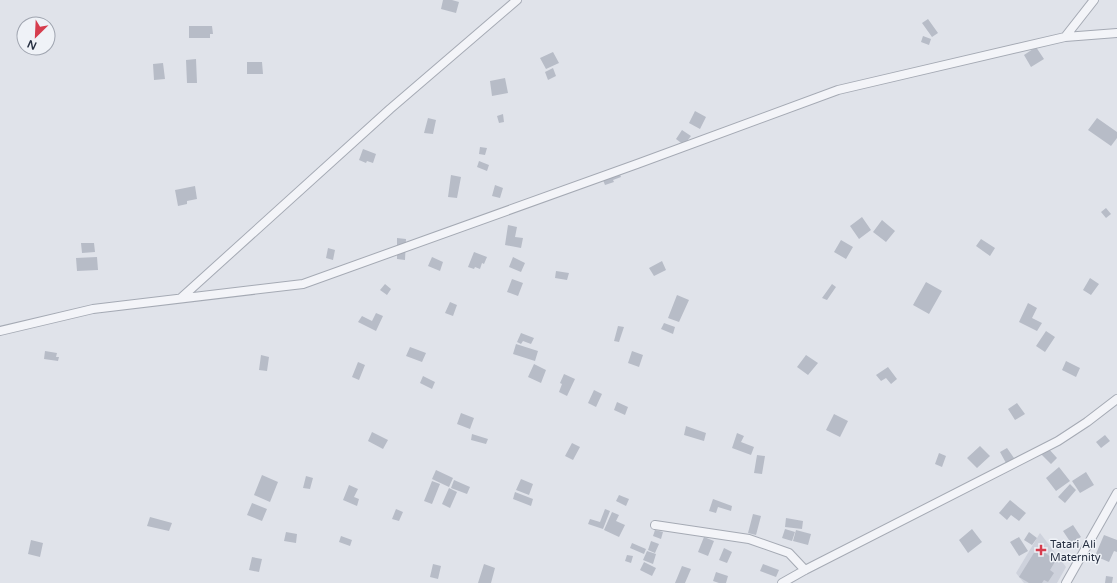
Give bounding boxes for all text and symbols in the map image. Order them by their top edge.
north arrow [16,16,56,56]
text: N [25,37,39,52]
place label: Tatari Ali Maternity [1050,538,1101,564]
marker: Tatari Ali Maternity [1035,544,1047,556]

